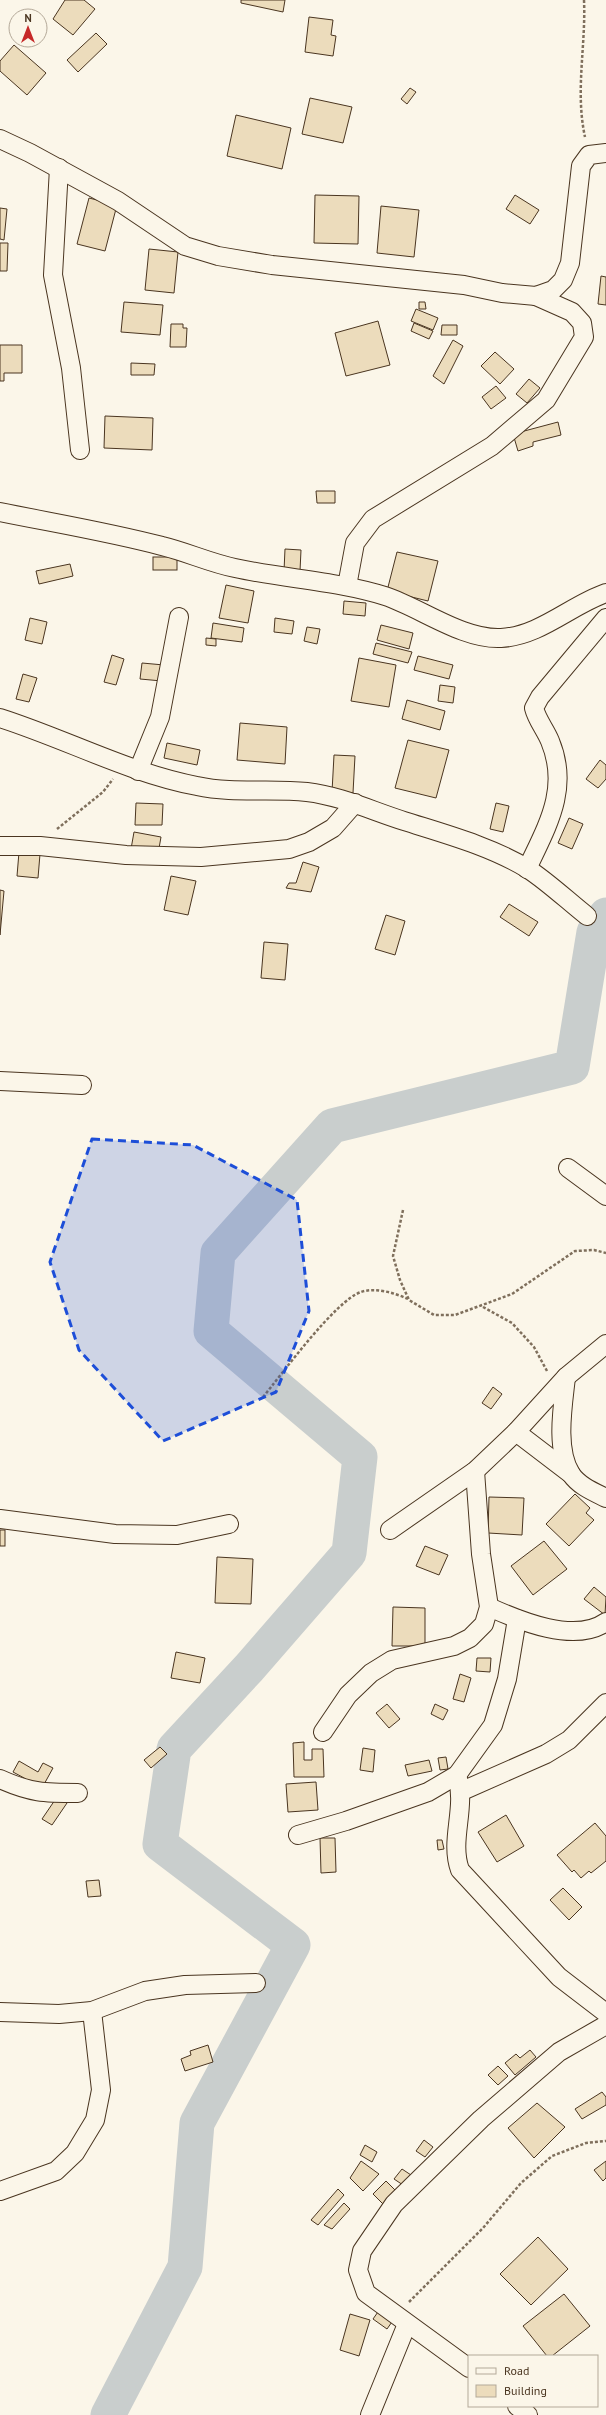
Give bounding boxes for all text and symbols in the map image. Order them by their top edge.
north arrow [8,8,48,48]
text: N [24,11,32,25]
legend [468,2355,598,2407]
text: Road [504,2363,529,2378]
text: Building [504,2383,547,2398]

